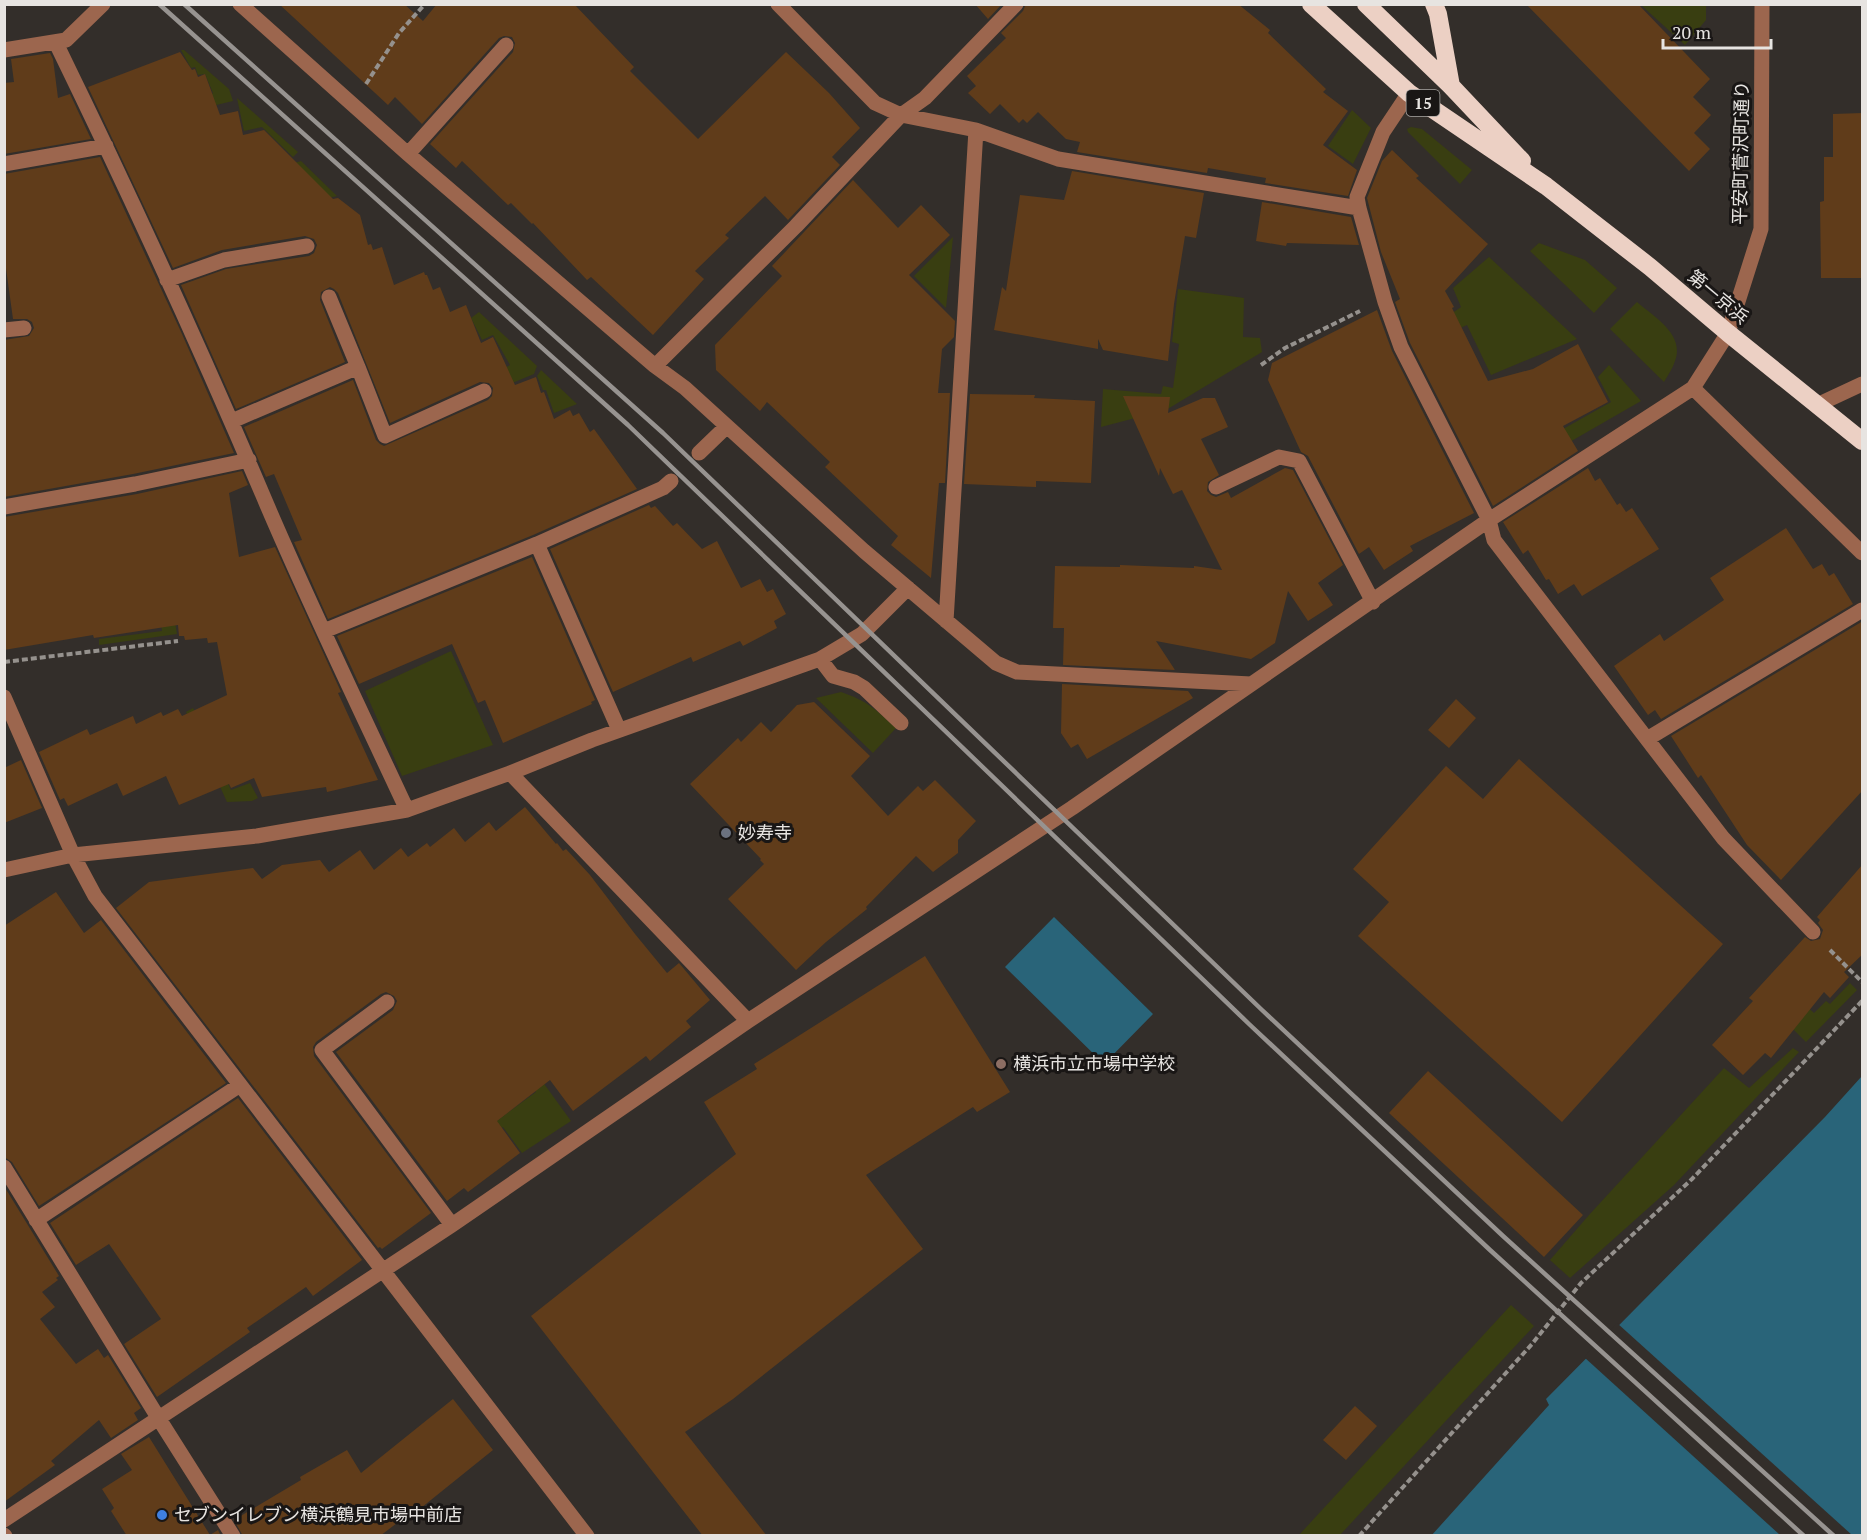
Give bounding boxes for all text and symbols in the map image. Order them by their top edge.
scale bar [1663,12,1771,50]
text: 20 m [1672,20,1712,44]
street label: 平安町菅沢町通り [1727,81,1753,225]
road number: 15 [1406,90,1440,116]
street label: 第一京浜 [1683,264,1754,329]
place label: 妙寿寺 [738,820,792,844]
marker: 妙寿寺 [719,826,733,840]
place label: 横浜市立市場中学校 [1013,1051,1175,1075]
marker: 横浜市立市場中学校 [994,1057,1008,1071]
place label: セブンイレブン横浜鶴見市場中前店 [174,1502,462,1526]
marker: セブンイレブン横浜鶴見市場中前店 [155,1508,169,1522]

